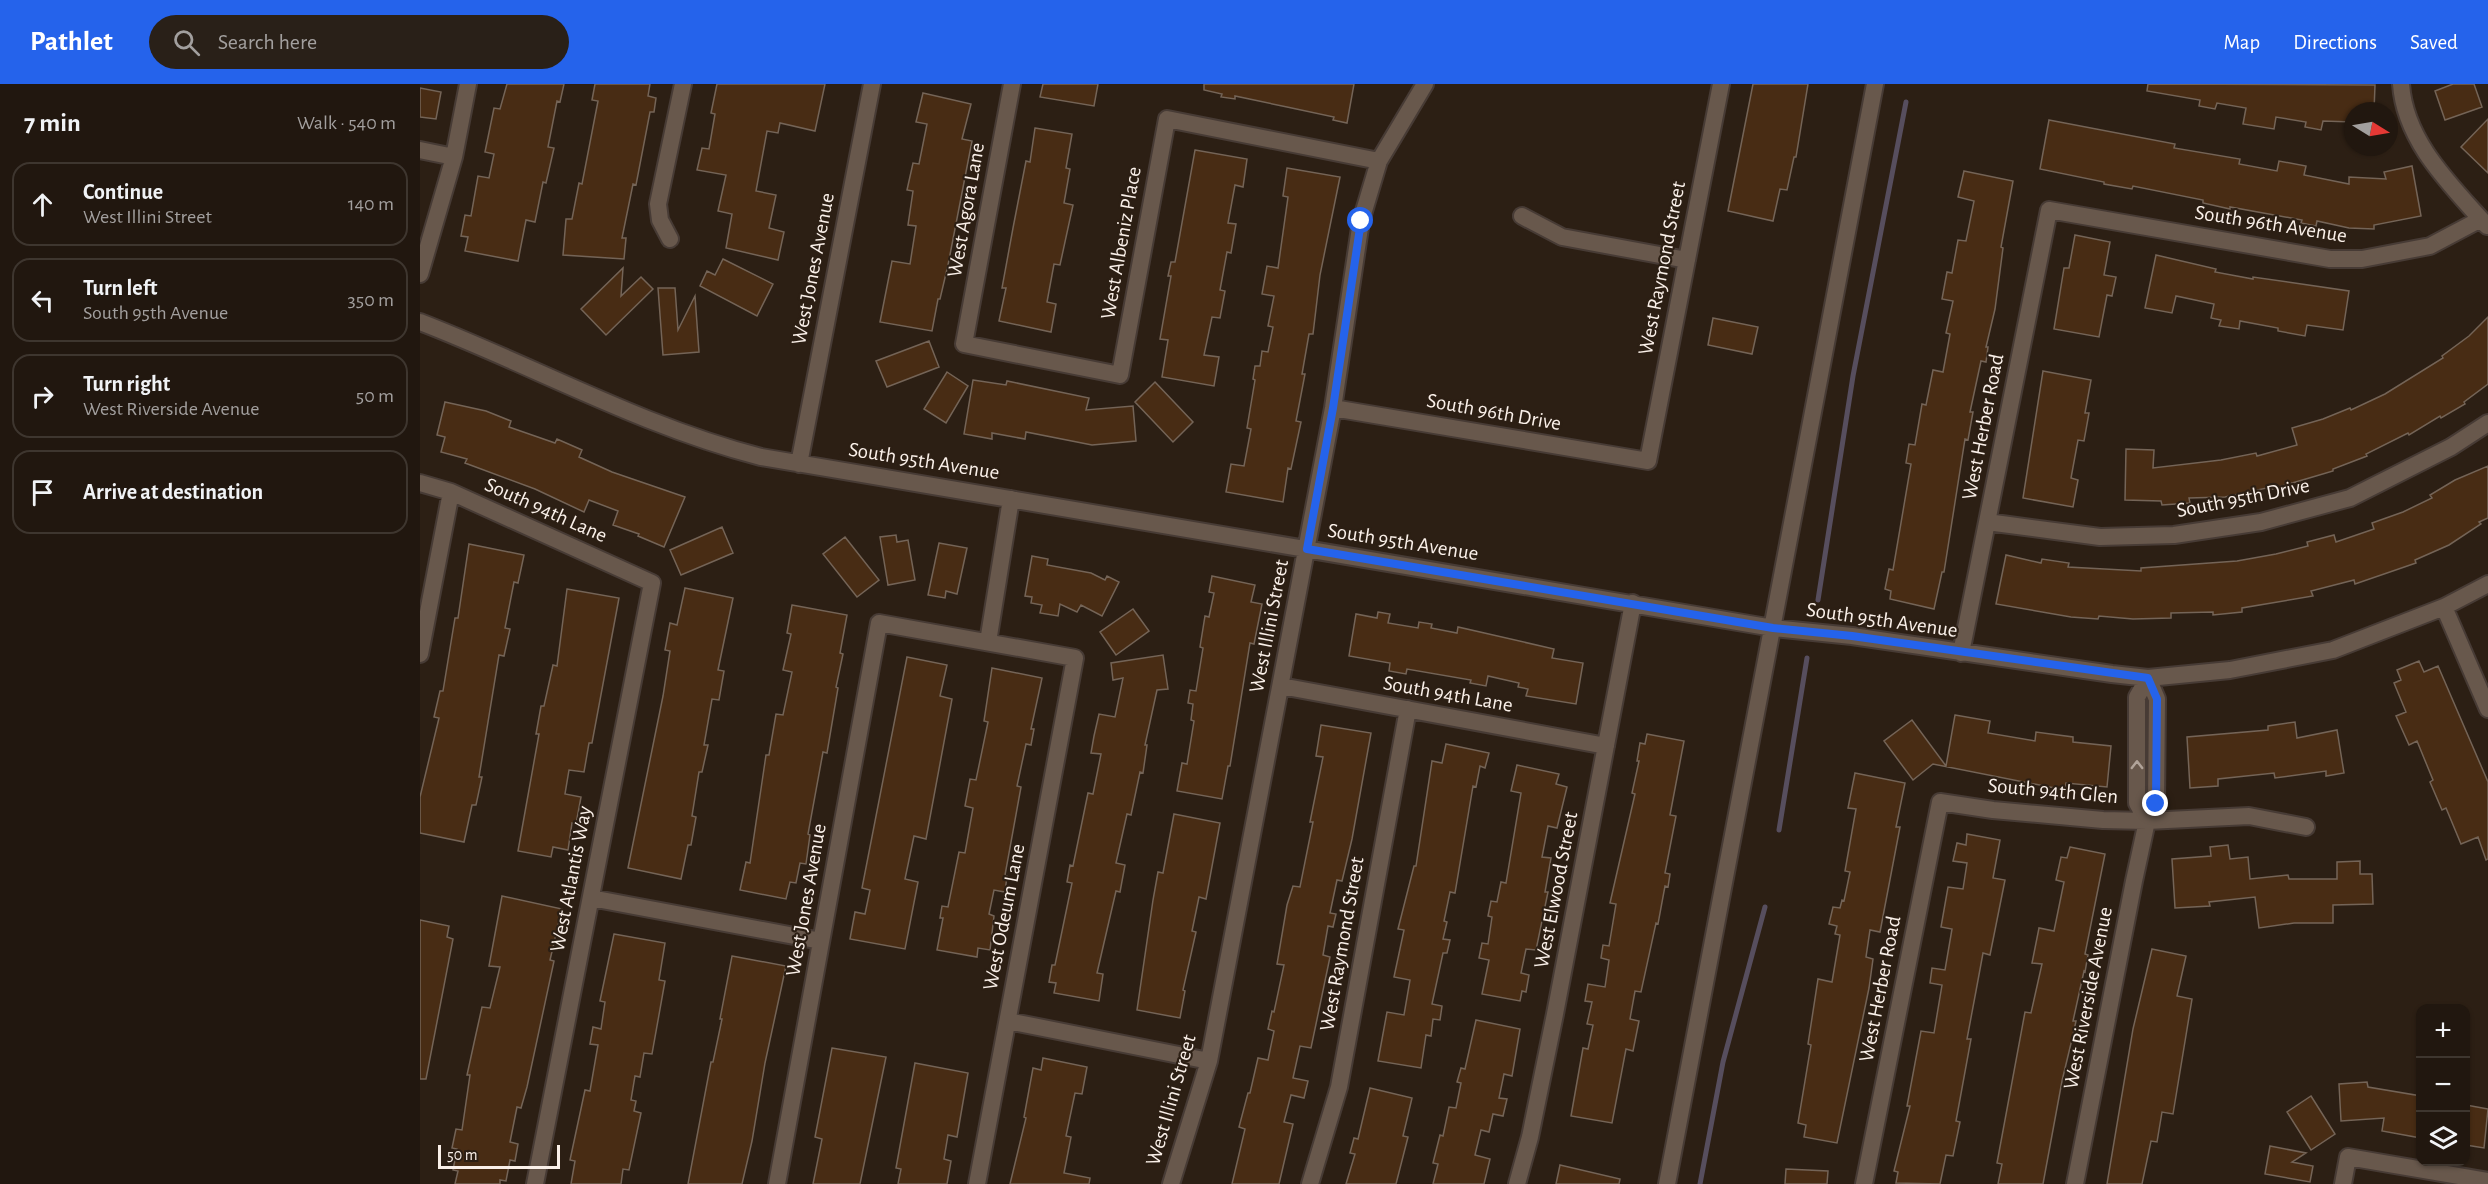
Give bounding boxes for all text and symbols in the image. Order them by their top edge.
search box [149,15,569,69]
icon: search [170,26,203,59]
text: Pathlet [30,28,113,56]
text: Search here [218,31,317,53]
text: Map [2224,32,2260,53]
text: Directions [2293,32,2377,53]
text: Saved [2410,32,2458,53]
north arrow [2344,102,2398,156]
text: 7 min [24,110,81,136]
text: Walk · 540 m [297,113,396,133]
street label: West Agora Lane [944,141,988,279]
street label: West Albeniz Place [1097,165,1145,321]
street label: West Raymond Street [1635,179,1689,357]
text: Continue [83,181,163,203]
icon: ahead [26,188,59,221]
street label: West Jones Avenue [788,191,838,347]
text: 140 m [348,194,394,214]
street label: South 96th Avenue [2193,202,2349,246]
text: West Illini Street [83,207,212,227]
route start [1347,207,1373,233]
text: Turn left [83,277,157,299]
icon: left [26,284,59,317]
text: 350 m [348,290,394,310]
text: South 95th Avenue [83,303,228,323]
street label: West Herber Road [1959,352,2007,502]
text: Turn right [83,373,170,395]
icon: right [26,380,59,413]
text: 50 m [356,386,394,406]
street label: South 96th Drive [1425,390,1563,434]
text: West Riverside Avenue [83,399,259,419]
street label: South 95th Avenue [847,439,1001,483]
street label: South 94th Lane [482,474,610,546]
street label: South 95th Drive [2175,475,2311,521]
icon: arrive [26,476,59,509]
text: Arrive at destination [83,481,263,503]
street label: South 95th Avenue [1326,520,1480,564]
street label: West Illini Street [1246,557,1292,694]
street label: South 95th Avenue [1805,599,1959,641]
street label: South 94th Lane [1381,672,1515,716]
one-way arrow [2131,761,2143,770]
street label: South 94th Glen [1987,775,2119,807]
route end [2142,790,2168,816]
street label: West Atlantis Way [547,804,595,954]
street label: West Elwood Street [1531,810,1582,970]
street label: West Jones Avenue [782,822,830,978]
street label: West Odeum Lane [979,842,1029,992]
street label: West Raymond Street [1316,855,1368,1033]
street label: West Riverside Avenue [2060,905,2116,1091]
street label: West Herber Road [1856,914,1904,1064]
map controls [2416,1004,2470,1166]
button: + [2416,1004,2470,1058]
street label: West Illini Street [1142,1032,1200,1168]
button: − [2416,1058,2470,1112]
button: layers [2416,1112,2470,1166]
scale bar [438,1142,560,1170]
text: 50 m [447,1147,478,1163]

